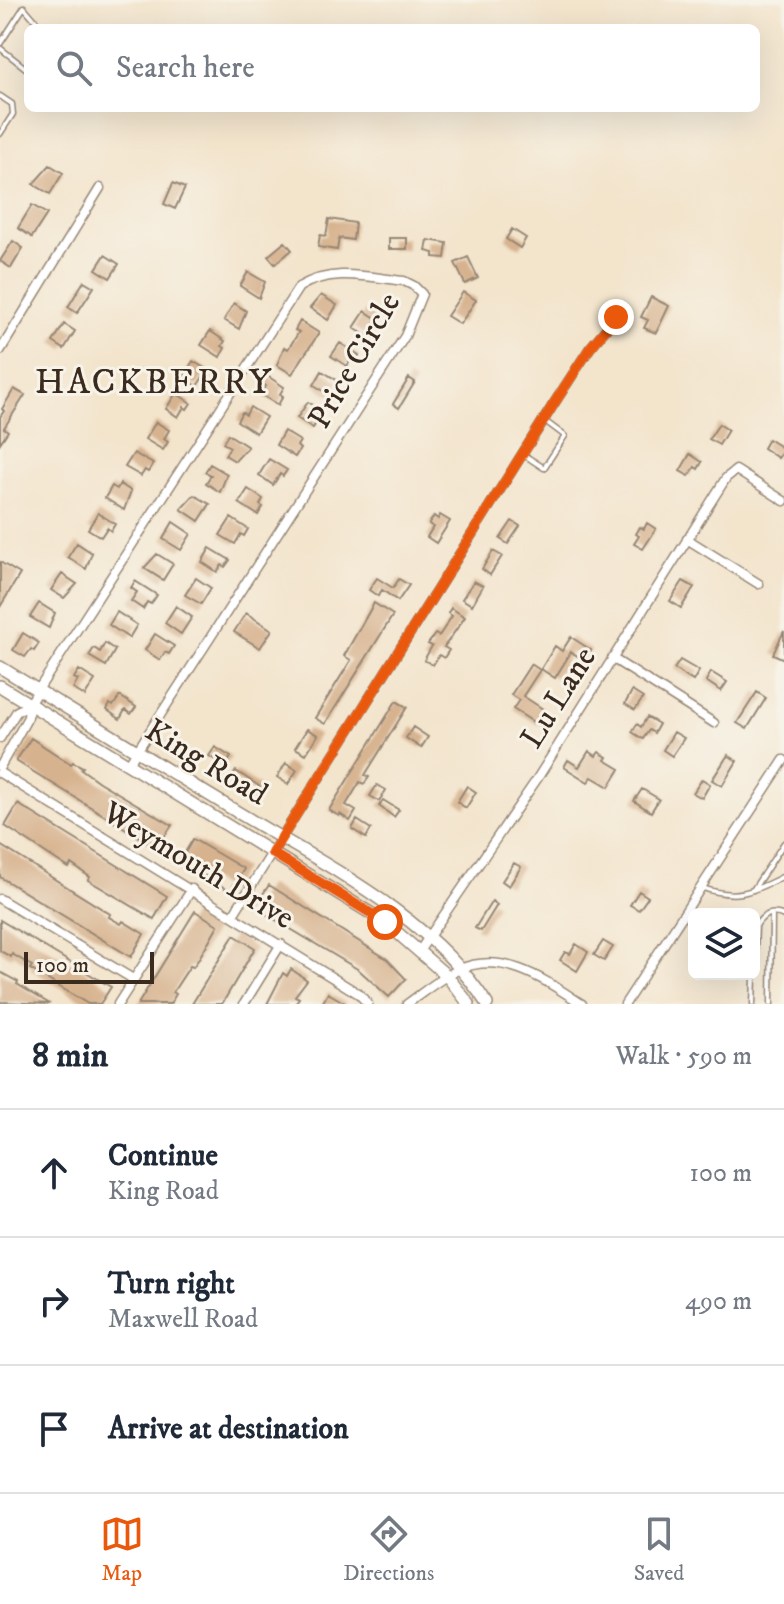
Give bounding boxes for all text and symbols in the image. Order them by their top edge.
search box [24,24,760,112]
icon: search [52,46,96,90]
text: Search here [116,50,255,87]
street label: Price Circle [300,286,410,436]
route end [598,299,634,335]
district label: HACKBERRY [35,360,273,405]
street label: Lu Lane [512,640,606,756]
street label: King Road [137,711,275,815]
street label: Weymouth Drive [94,793,301,939]
route start [367,904,403,940]
map controls [688,908,760,980]
button: layers [688,908,760,980]
scale bar [24,948,154,984]
text: 100 m [36,952,89,979]
text: 8 min [32,1035,108,1077]
text: Walk · 590 m [616,1040,752,1073]
text: Continue [108,1138,218,1175]
icon: ahead [32,1151,76,1195]
text: 100 m [689,1157,752,1190]
text: King Road [108,1175,219,1208]
text: Turn right [108,1266,235,1303]
icon: right [32,1279,76,1323]
text: 490 m [685,1285,752,1318]
text: Maxwell Road [108,1303,258,1336]
icon: arrive [32,1407,76,1451]
text: Arrive at destination [108,1411,349,1448]
tab: Map [100,1512,144,1587]
tab: Directions [343,1512,434,1587]
tab: Saved [634,1512,684,1587]

